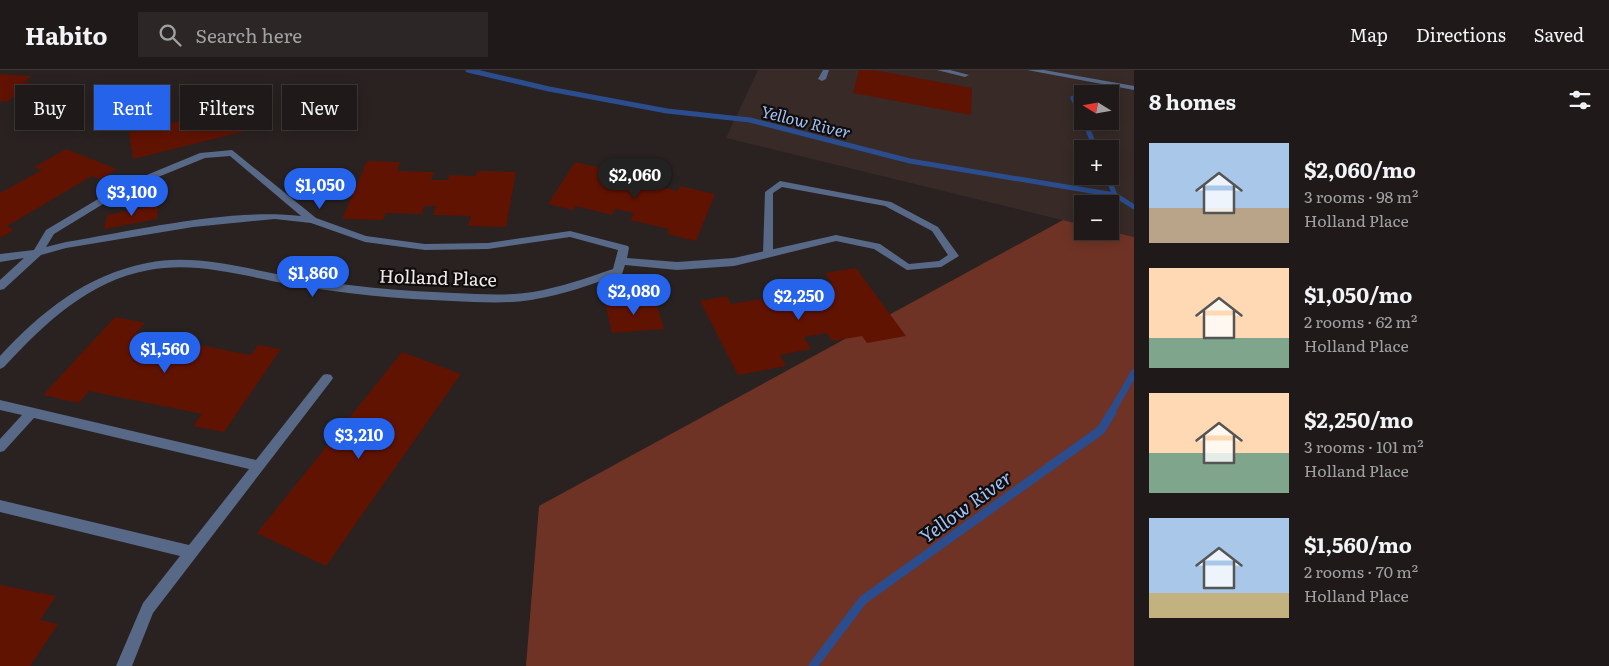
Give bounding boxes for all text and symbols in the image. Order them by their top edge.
search box [138,12,488,57]
text: Habito [25,17,108,52]
icon: search [156,21,184,49]
text: Search here [196,21,302,49]
text: Map [1350,21,1388,48]
text: Directions [1416,21,1506,48]
text: Saved [1534,21,1584,48]
chip: Buy [15,85,84,130]
chip: Rent [94,85,170,130]
chip: Filters [180,85,272,130]
chip: New [282,85,357,130]
north arrow [1074,85,1119,130]
map controls [1074,85,1119,240]
text: 8 homes [1149,85,1236,116]
icon: filters [1566,86,1594,114]
water label: Yellow River [759,98,853,144]
button: + [1074,140,1119,185]
text: $2,060/mo [1304,153,1416,184]
pin: $2,060 [594,158,676,200]
text: $2,060 [609,162,661,186]
icon: home [1189,163,1249,223]
pin: $1,050 [279,168,361,210]
text: $1,050 [295,172,345,196]
pin: $3,100 [91,174,173,217]
text: $3,100 [107,179,157,203]
text: 3 rooms · 98 m² [1304,184,1418,208]
button: − [1074,195,1119,240]
text: Holland Place [1304,208,1409,232]
pin: $1,860 [272,256,354,298]
text: $1,860 [288,260,338,284]
street label: Holland Place [379,261,497,293]
pin: $2,080 [593,274,675,316]
text: $2,080 [608,278,660,302]
pin: $2,250 [758,278,840,321]
text: $1,050/mo [1304,278,1412,309]
text: $2,250 [774,283,824,307]
icon: home [1189,288,1249,348]
text: 2 rooms · 62 m² [1304,309,1417,333]
pin: $1,560 [124,332,206,374]
text: Holland Place [1304,333,1409,357]
text: $1,560 [140,336,190,360]
text: $2,250/mo [1304,403,1413,434]
icon: home [1189,413,1249,473]
pin: $3,210 [318,418,400,460]
text: $3,210 [335,422,383,446]
text: 3 rooms · 101 m² [1304,434,1424,458]
text: Holland Place [1304,458,1409,482]
water label: Yellow River [913,463,1017,549]
text: $1,560/mo [1304,528,1412,559]
icon: home [1189,538,1249,598]
text: 2 rooms · 70 m² [1304,559,1418,583]
text: Holland Place [1304,583,1409,607]

